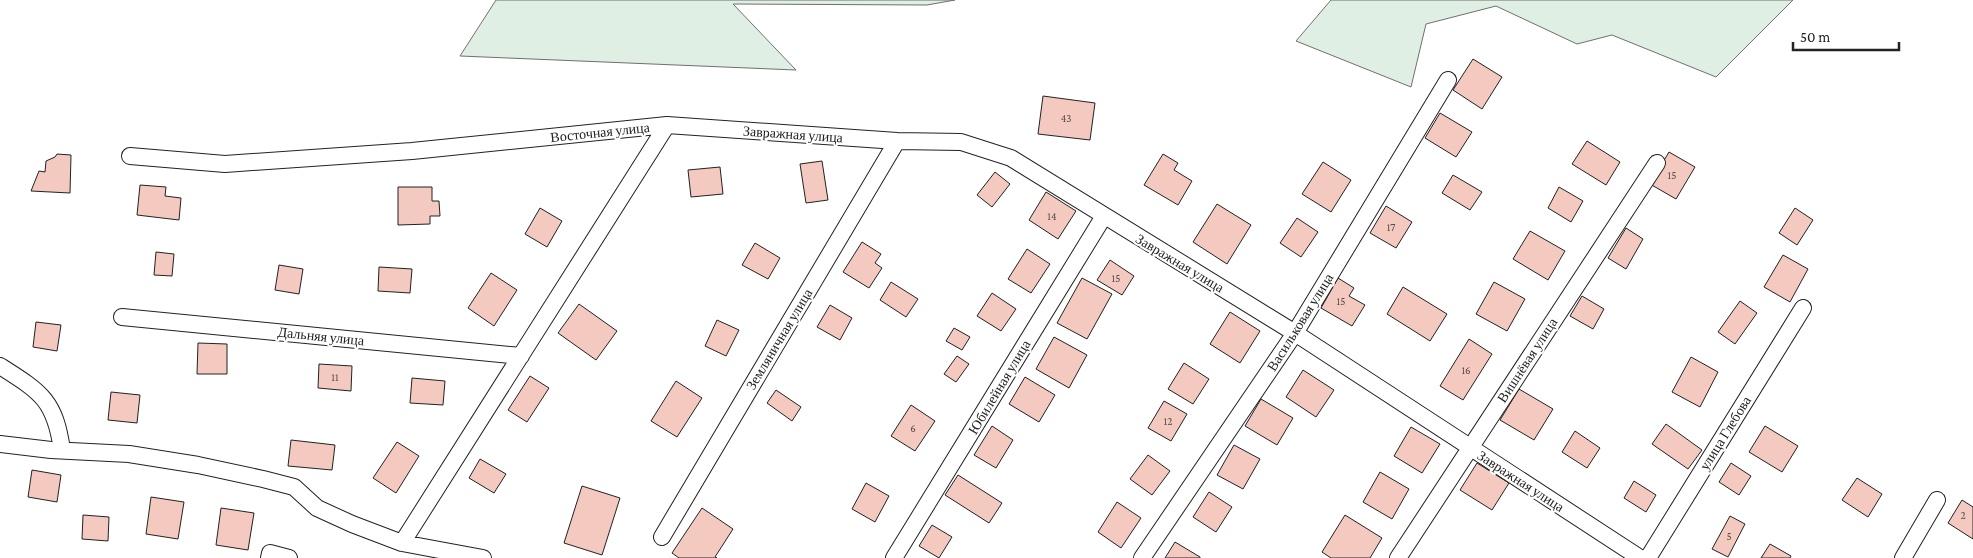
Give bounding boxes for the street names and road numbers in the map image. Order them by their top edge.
street label: Восточная улица [550,119,651,145]
street label: Завражная улица [743,123,844,146]
street label: Завражная улица [1133,230,1228,296]
street label: Васильковая улица [1264,270,1337,374]
street label: Земляничная улица [743,285,816,392]
street label: Вишнёвая улица [1494,314,1561,405]
street label: Дальняя улица [277,324,366,349]
street label: Юбилейная улица [965,336,1034,437]
street label: улица Глебова [1696,392,1755,473]
street label: Завражная улица [1475,447,1568,515]

